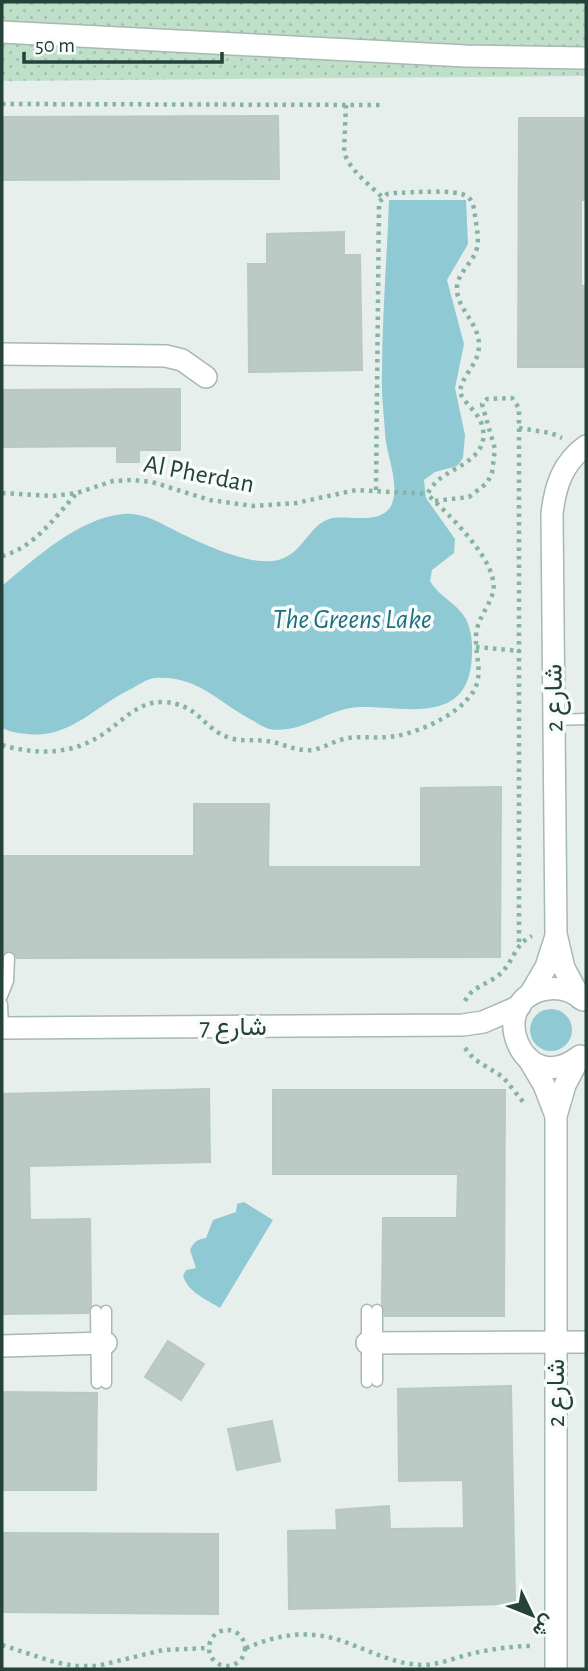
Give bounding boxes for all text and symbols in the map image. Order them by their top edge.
scale bar [24,21,222,65]
text: 50 m [35,35,75,56]
street label: Al Pherdan [142,451,256,497]
water label: The Greens Lake [272,606,432,634]
street label: شارع 2 [540,663,572,732]
street label: شارع 7 [199,1014,267,1044]
street label: شارع 2 [543,1359,573,1427]
north arrow [497,1580,567,1650]
text: ش [528,1610,558,1641]

